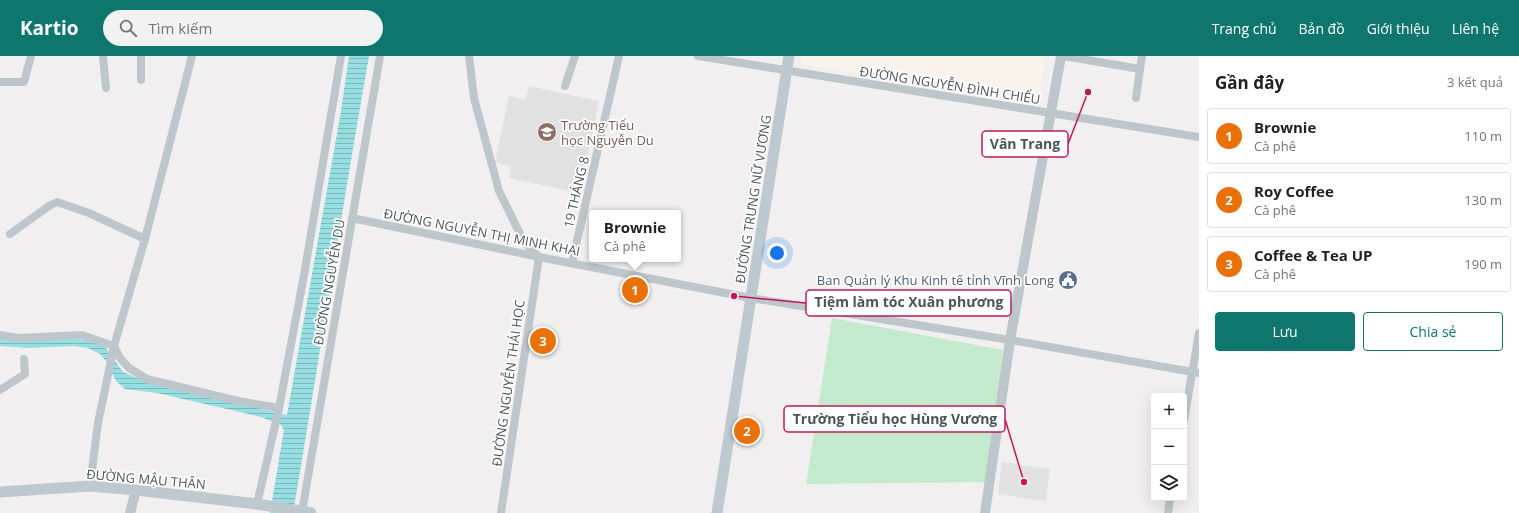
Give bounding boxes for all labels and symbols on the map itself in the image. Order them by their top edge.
street label: ĐƯỜNG NGUYỄN ĐÌNH CHIỂU [858,62,1042,108]
street label: ĐƯỜNG TRƯNG NỮ VƯƠNG [731,113,775,285]
place label: Trường Tiểu học Nguyễn Du [561,116,654,149]
school or university icon: Trường Tiểu học Nguyễn Du [536,121,558,143]
callout: Vân Trang [982,131,1068,157]
text: Vân Trang [990,134,1060,153]
street label: 19 THÁNG 8 [559,154,593,230]
street label: ĐƯỜNG NGUYỄN THỊ MINH KHAI [382,204,582,260]
street label: ĐƯỜNG NGUYỄN DU [309,218,349,346]
your location [767,243,787,263]
public building icon: Ban Quản lý Khu Kinh tế tỉnh Vĩnh Long [1057,269,1079,291]
place label: Ban Quản lý Khu Kinh tế tỉnh Vĩnh Long [817,271,1054,289]
pin: 1 [622,275,648,305]
callout: Tiệm làm tóc Xuân phương [806,290,1011,316]
text: Tiệm làm tóc Xuân phương [815,292,1004,311]
street label: ĐƯỜNG NGUYỄN THÁI HỌC [487,298,529,468]
pin: 3 [530,326,556,356]
callout: Trường Tiểu học Hùng Vương [784,406,1005,432]
text: Trường Tiểu học Hùng Vương [793,409,997,428]
pin: 2 [734,416,760,446]
street label: ĐƯỜNG MẬU THÂN [86,465,206,493]

